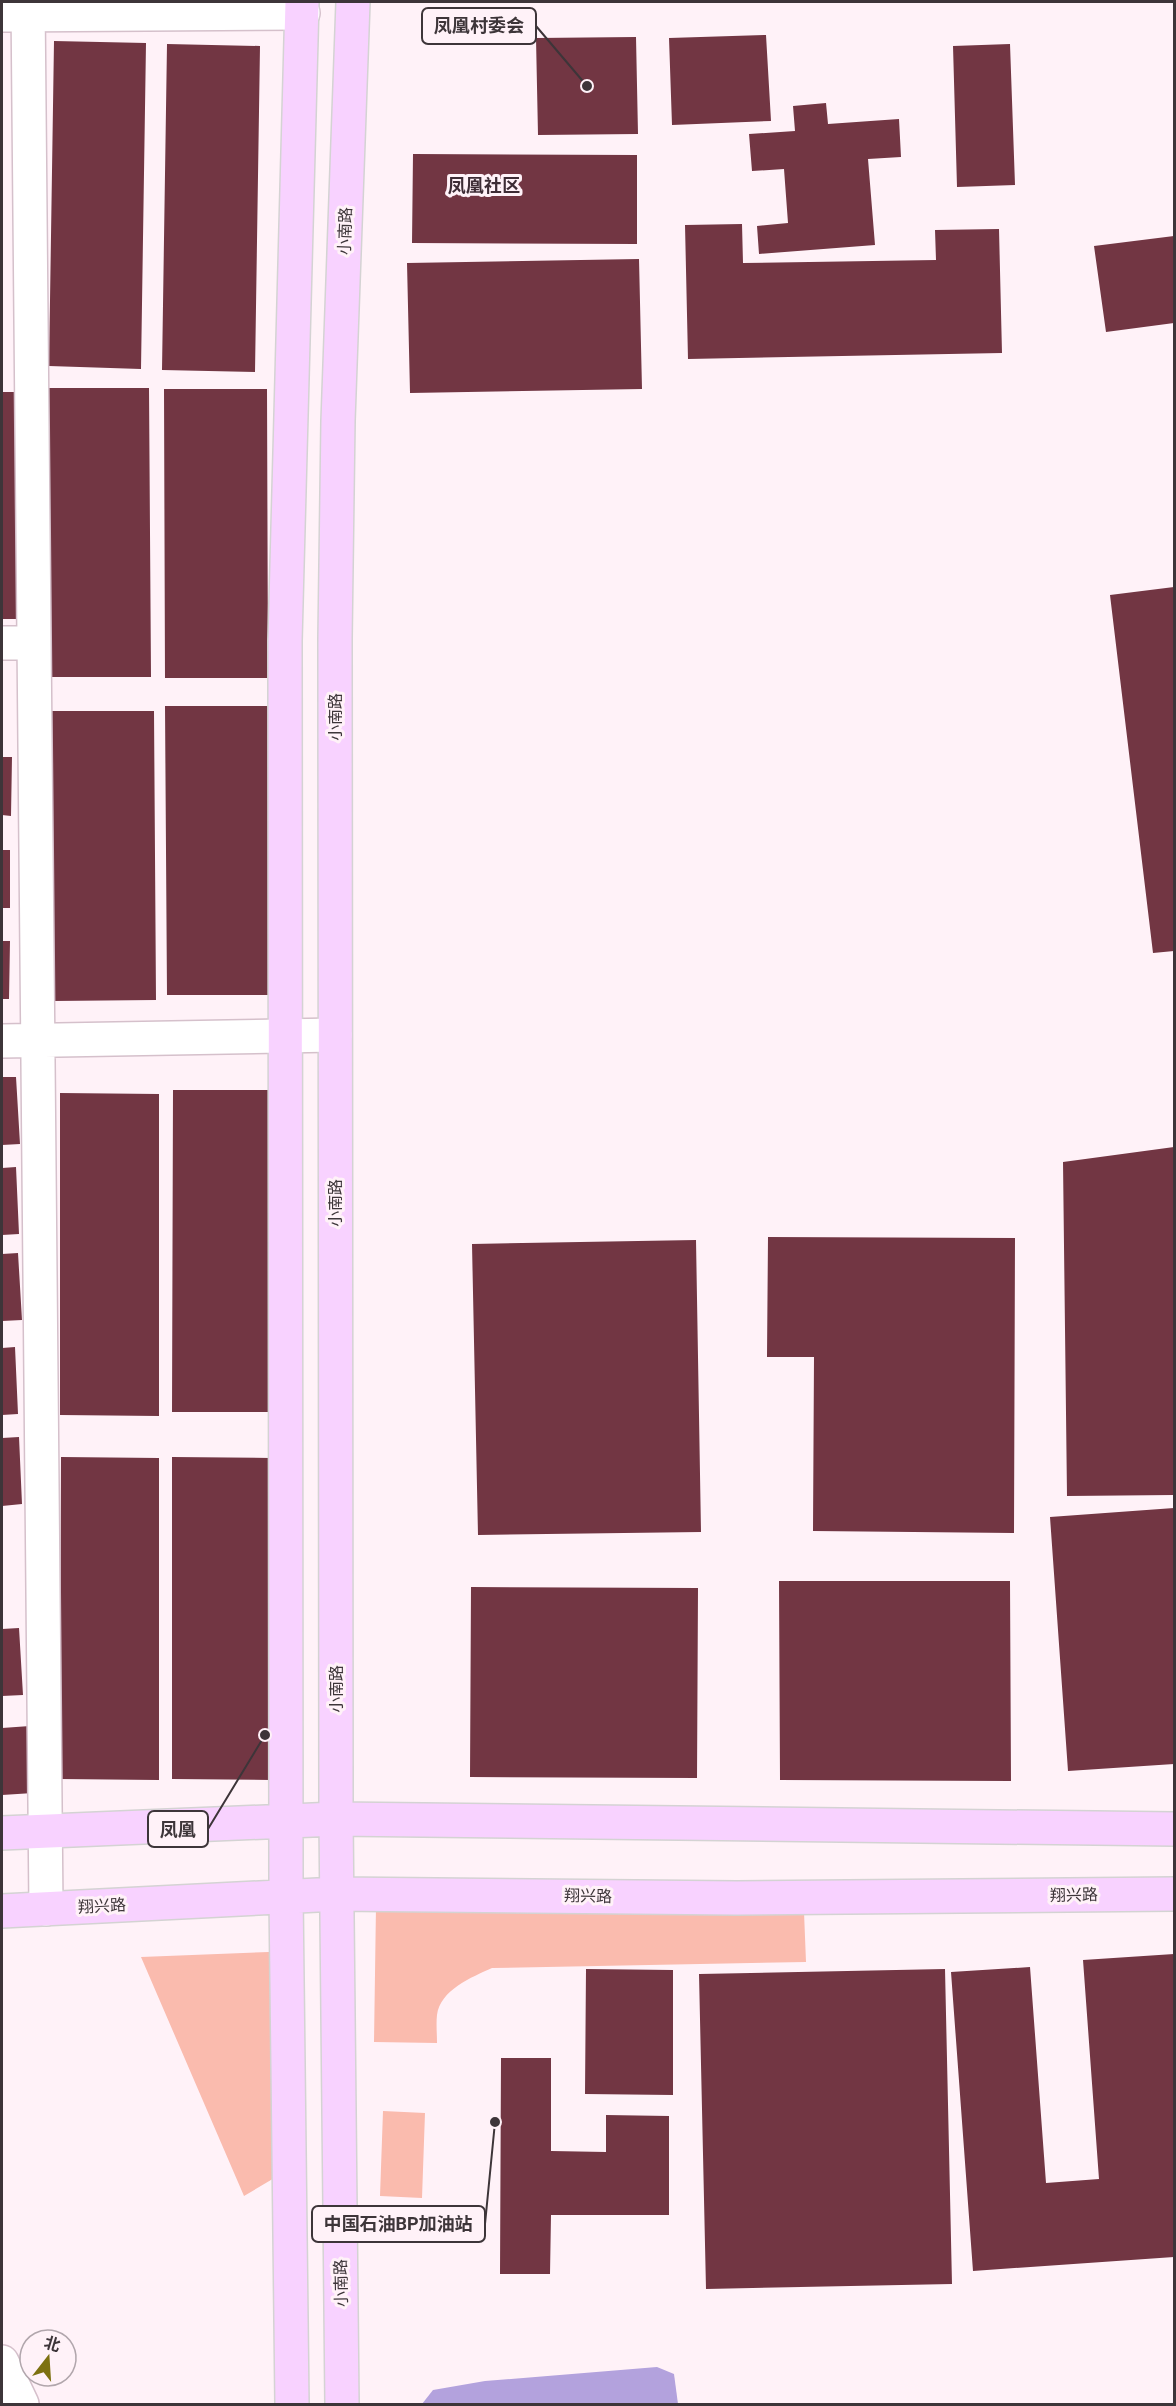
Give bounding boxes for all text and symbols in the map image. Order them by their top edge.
callout: 凤凰村委会 [422,8,536,44]
text: 凤凰村委会 [434,15,524,36]
district label: 凤凰社区 [448,175,520,196]
street label: 小南路 [335,207,355,255]
street label: 小南路 [326,693,345,741]
street label: 小南路 [326,1179,345,1227]
street label: 小南路 [327,1665,346,1713]
callout: 凤凰 [148,1811,208,1847]
text: 凤凰 [160,1819,196,1840]
street label: 翔兴路 [1050,1885,1098,1905]
street label: 翔兴路 [564,1886,612,1906]
street label: 翔兴路 [78,1895,126,1917]
callout: 中国石油BP加油站 [312,2206,485,2242]
text: 中国石油BP加油站 [323,2213,473,2234]
street label: 小南路 [331,2259,351,2307]
north arrow [18,2328,78,2388]
text: 北 [42,2333,63,2356]

